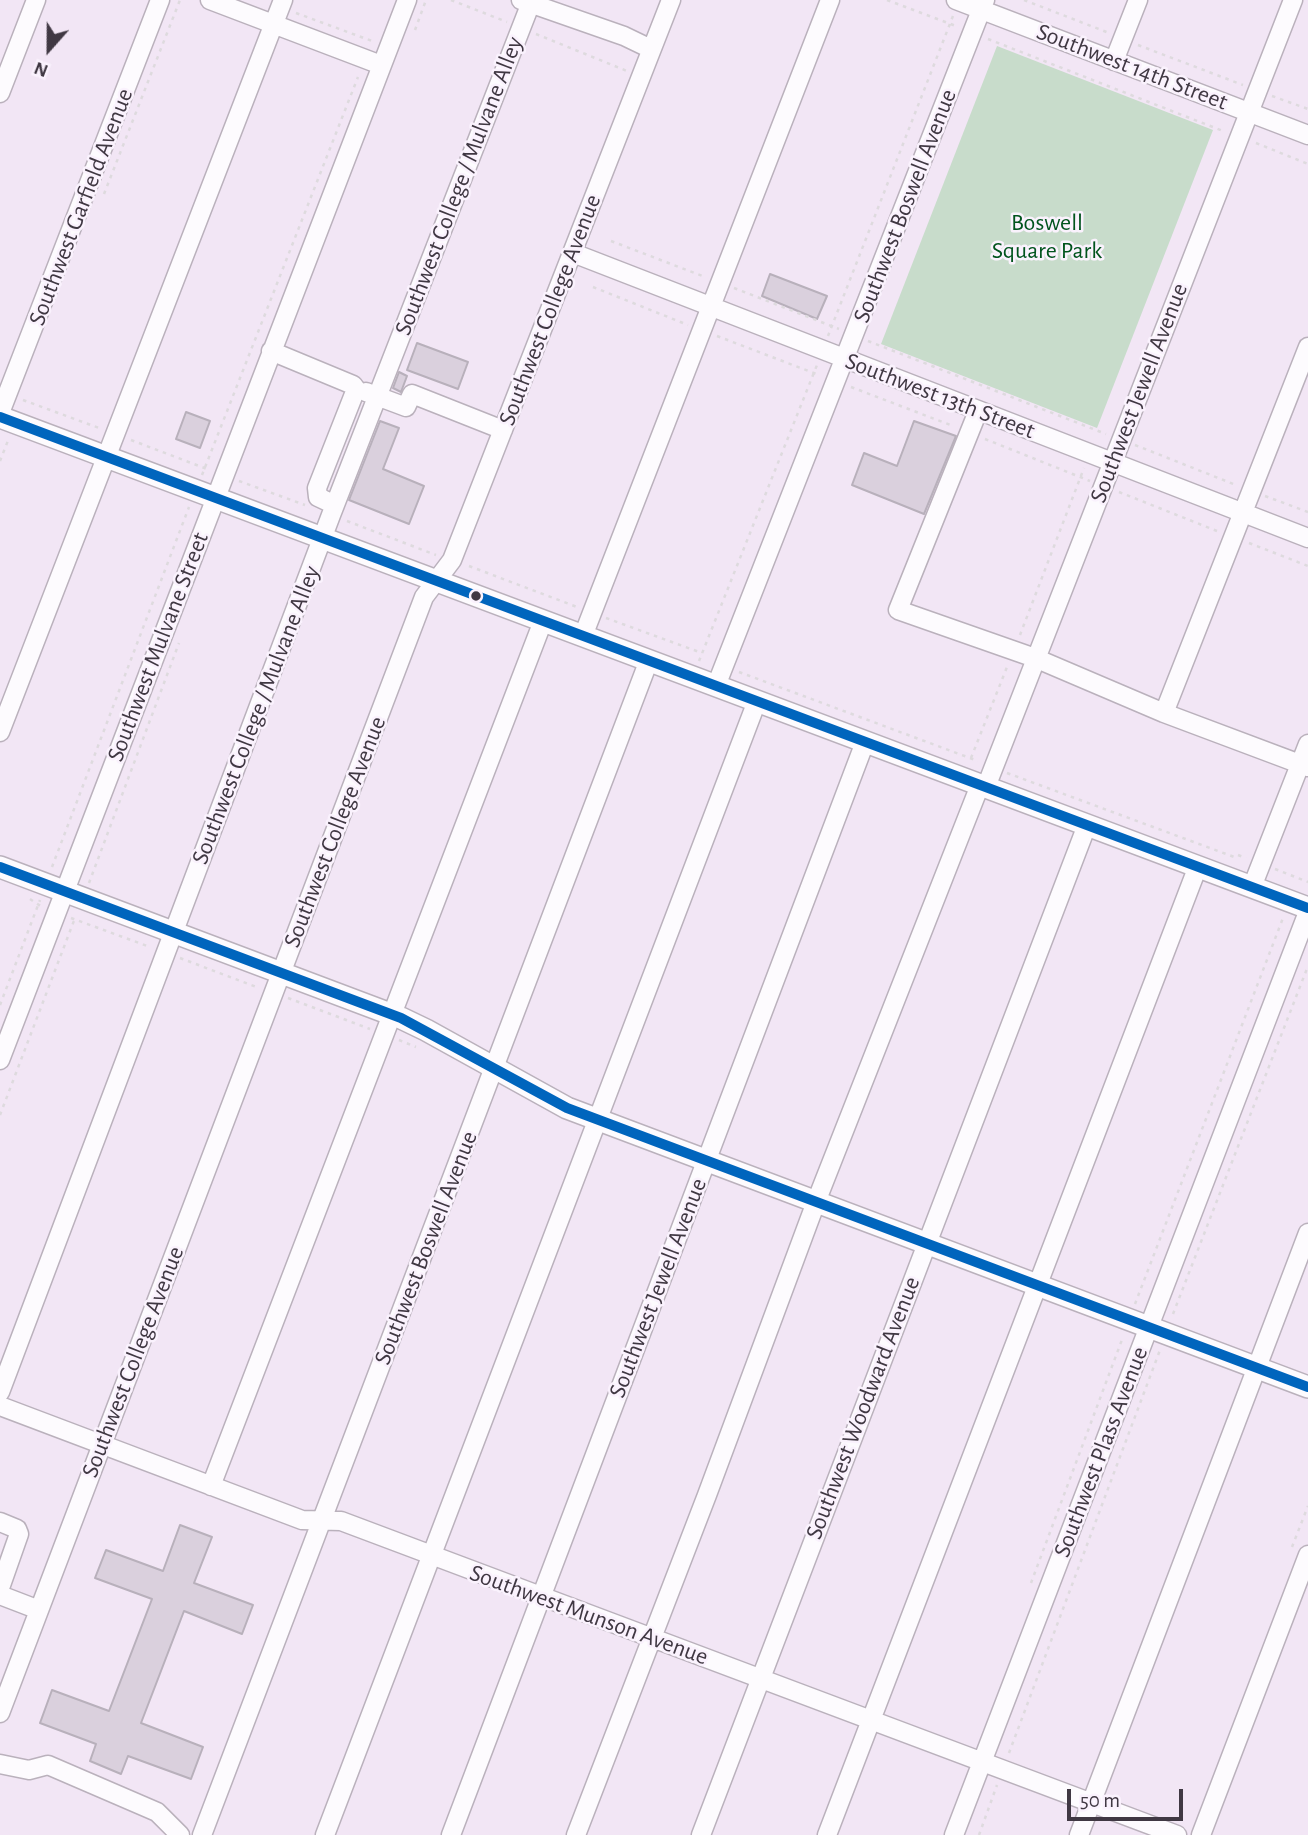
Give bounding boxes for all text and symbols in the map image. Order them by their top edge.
north arrow [14,14,84,84]
street label: Southwest 14th Street [1032,17,1232,117]
street label: Southwest College / Mulvane Alley [389,33,529,339]
text: N [32,58,51,80]
street label: Southwest Garfield Avenue [23,84,139,330]
street label: Southwest Boswell Avenue [847,85,963,327]
street label: Southwest College Avenue [493,190,607,430]
park label: Boswell Square Park [992,209,1102,265]
street label: Southwest Jewell Avenue [1084,279,1194,507]
street label: Southwest 13th Street [841,347,1039,445]
street label: Southwest Mulvane Street [101,528,215,766]
street label: Southwest College / Mulvane Alley [186,562,326,868]
unlabelled marker [469,589,483,603]
street label: Southwest College Avenue [278,712,392,952]
street label: Southwest Boswell Avenue [368,1127,484,1369]
street label: Southwest Jewell Avenue [603,1174,713,1402]
street label: Southwest College Avenue [76,1242,190,1482]
street label: Southwest Woodward Avenue [800,1273,926,1543]
street label: Southwest Plass Avenue [1048,1343,1154,1561]
street label: Southwest Munson Avenue [466,1558,712,1672]
scale bar [1070,1776,1186,1820]
text: 50 m [1080,1790,1120,1811]

